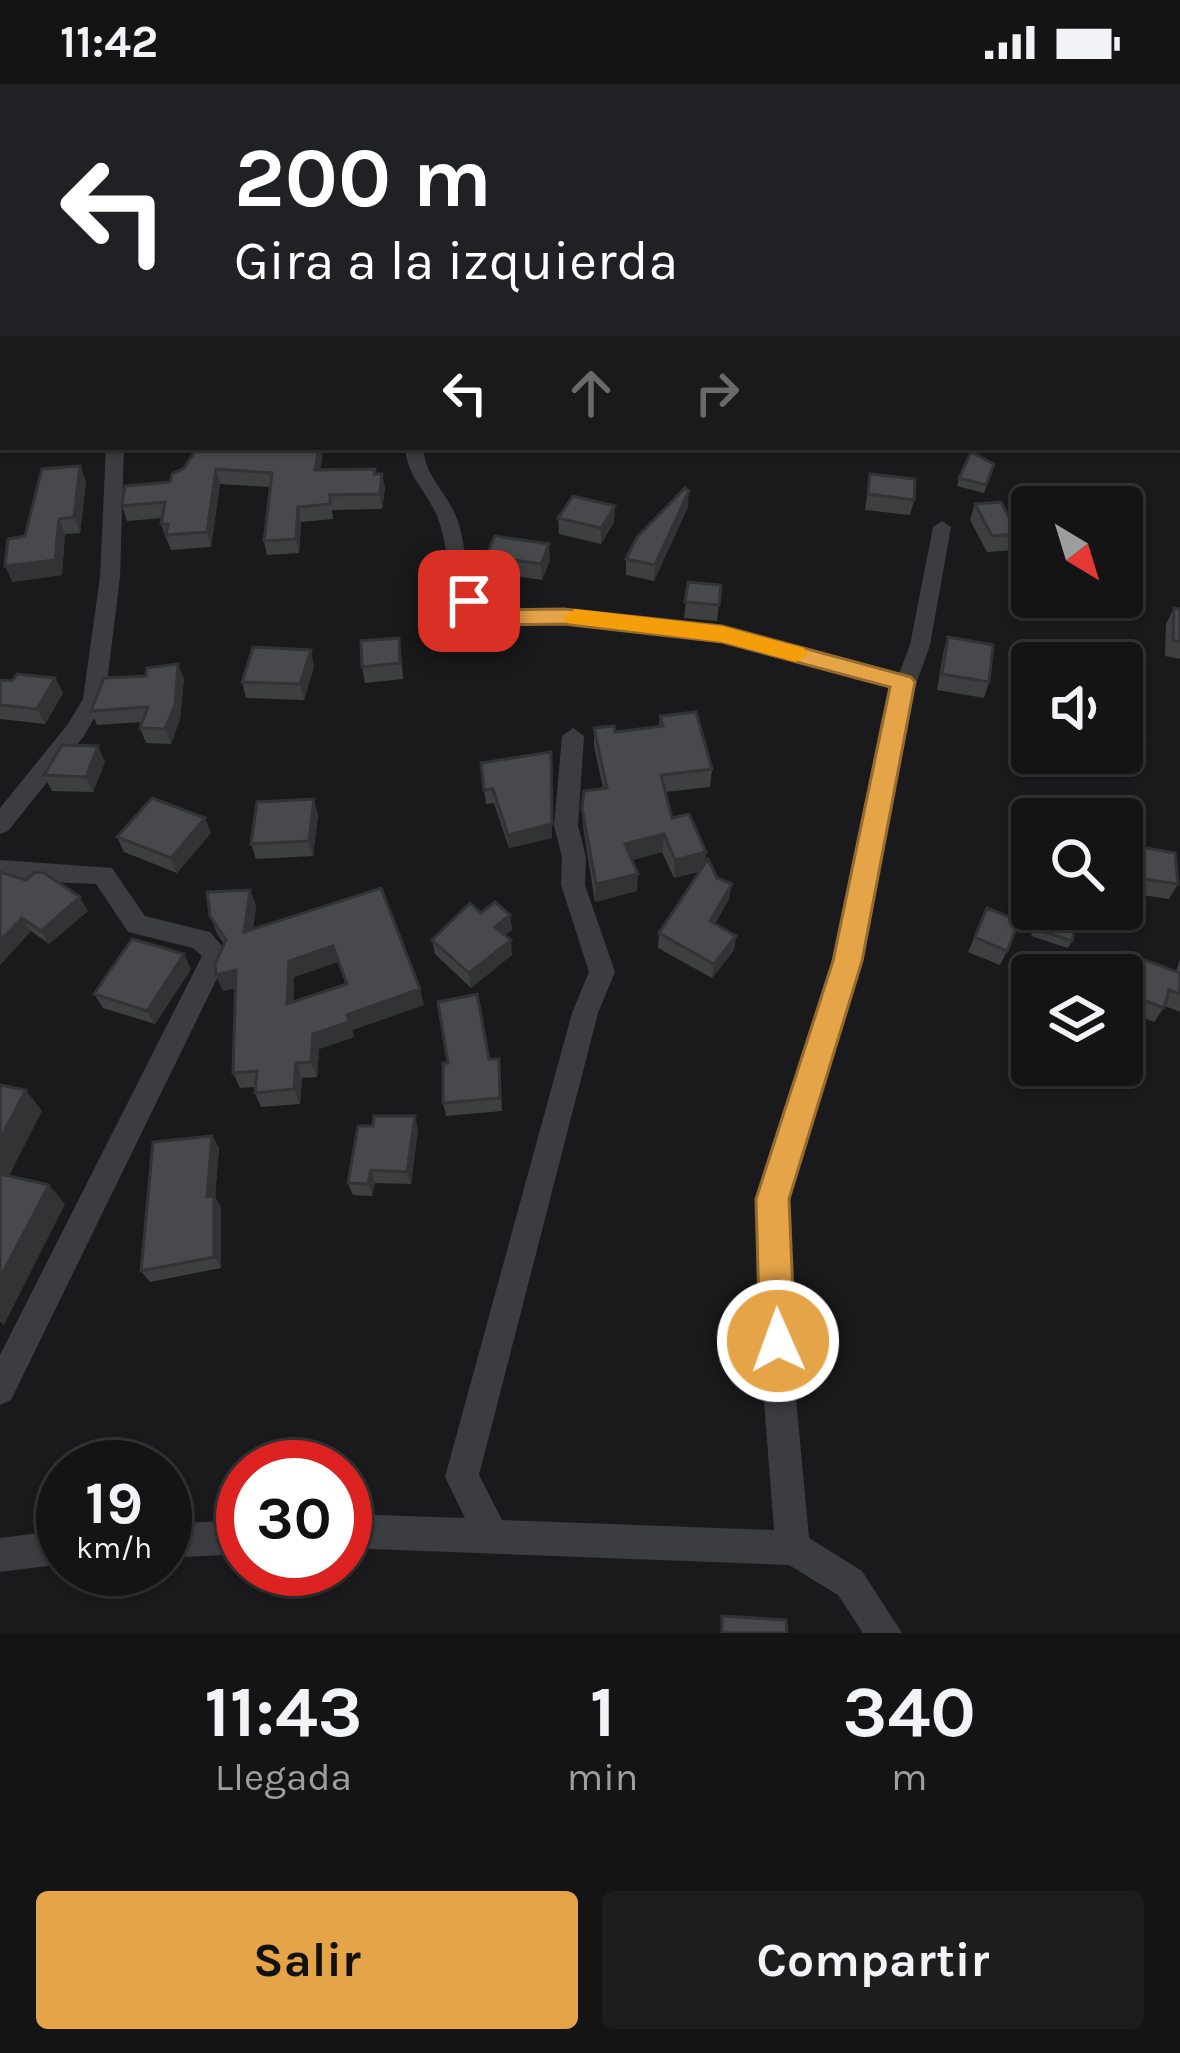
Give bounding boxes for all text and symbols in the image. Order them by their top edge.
text: 11:42 [60,16,158,68]
text: 200 m [234,129,492,227]
icon: left [36,132,192,288]
text: Gira a la izquierda [234,229,678,293]
icon: left [432,360,498,426]
icon: ahead [558,360,624,426]
icon: right [684,360,750,426]
north arrow [1011,486,1143,618]
map controls [1011,486,1143,1086]
pin [418,550,520,652]
icon: arrive [436,568,502,634]
button: sound [1011,642,1143,774]
button: search [1011,798,1143,930]
button: layers [1011,954,1143,1086]
position arrow [715,1278,841,1404]
speed limit sign: 30 [216,1440,372,1596]
text: 19 [85,1468,143,1538]
text: km/h [76,1530,152,1566]
text: 11:43 [204,1670,363,1754]
text: 1 [590,1670,615,1754]
text: 340 [843,1670,976,1754]
text: Llegada [215,1754,352,1800]
text: min [567,1754,638,1800]
text: m [891,1754,927,1800]
button: Salir [36,1891,578,2029]
button: Compartir [602,1891,1144,2029]

